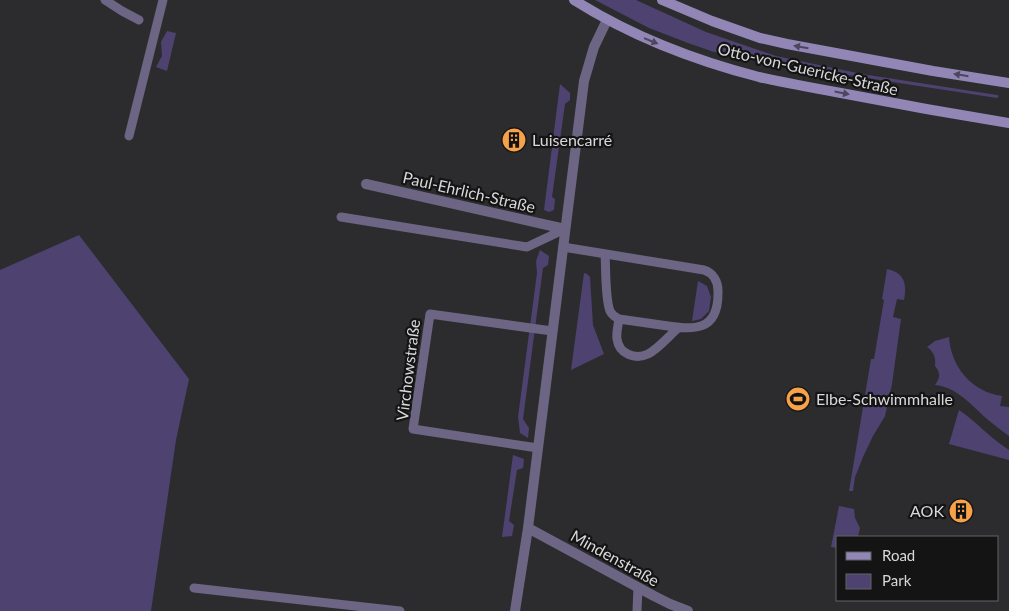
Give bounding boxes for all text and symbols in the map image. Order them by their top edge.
one-way arrow [644,37,659,45]
street label: Otto-von-Guericke-Straße [716,39,900,99]
one-way arrow [793,43,808,51]
one-way arrow [952,71,968,79]
one-way arrow [835,90,851,98]
building icon: Luisencarré [501,127,527,153]
place label: Luisencarré [532,130,612,149]
street label: Paul-Ehrlich-Straße [401,167,537,216]
street label: Virchowstraße [392,318,423,422]
sports icon: Elbe-Schwimmhalle [785,386,811,412]
place label: Elbe-Schwimmhalle [816,389,953,408]
building icon: AOK [948,498,974,524]
place label: AOK [910,501,944,520]
street label: Mindenstraße [568,526,663,590]
legend [836,536,999,601]
text: Road [882,546,915,564]
text: Park [882,571,912,589]

